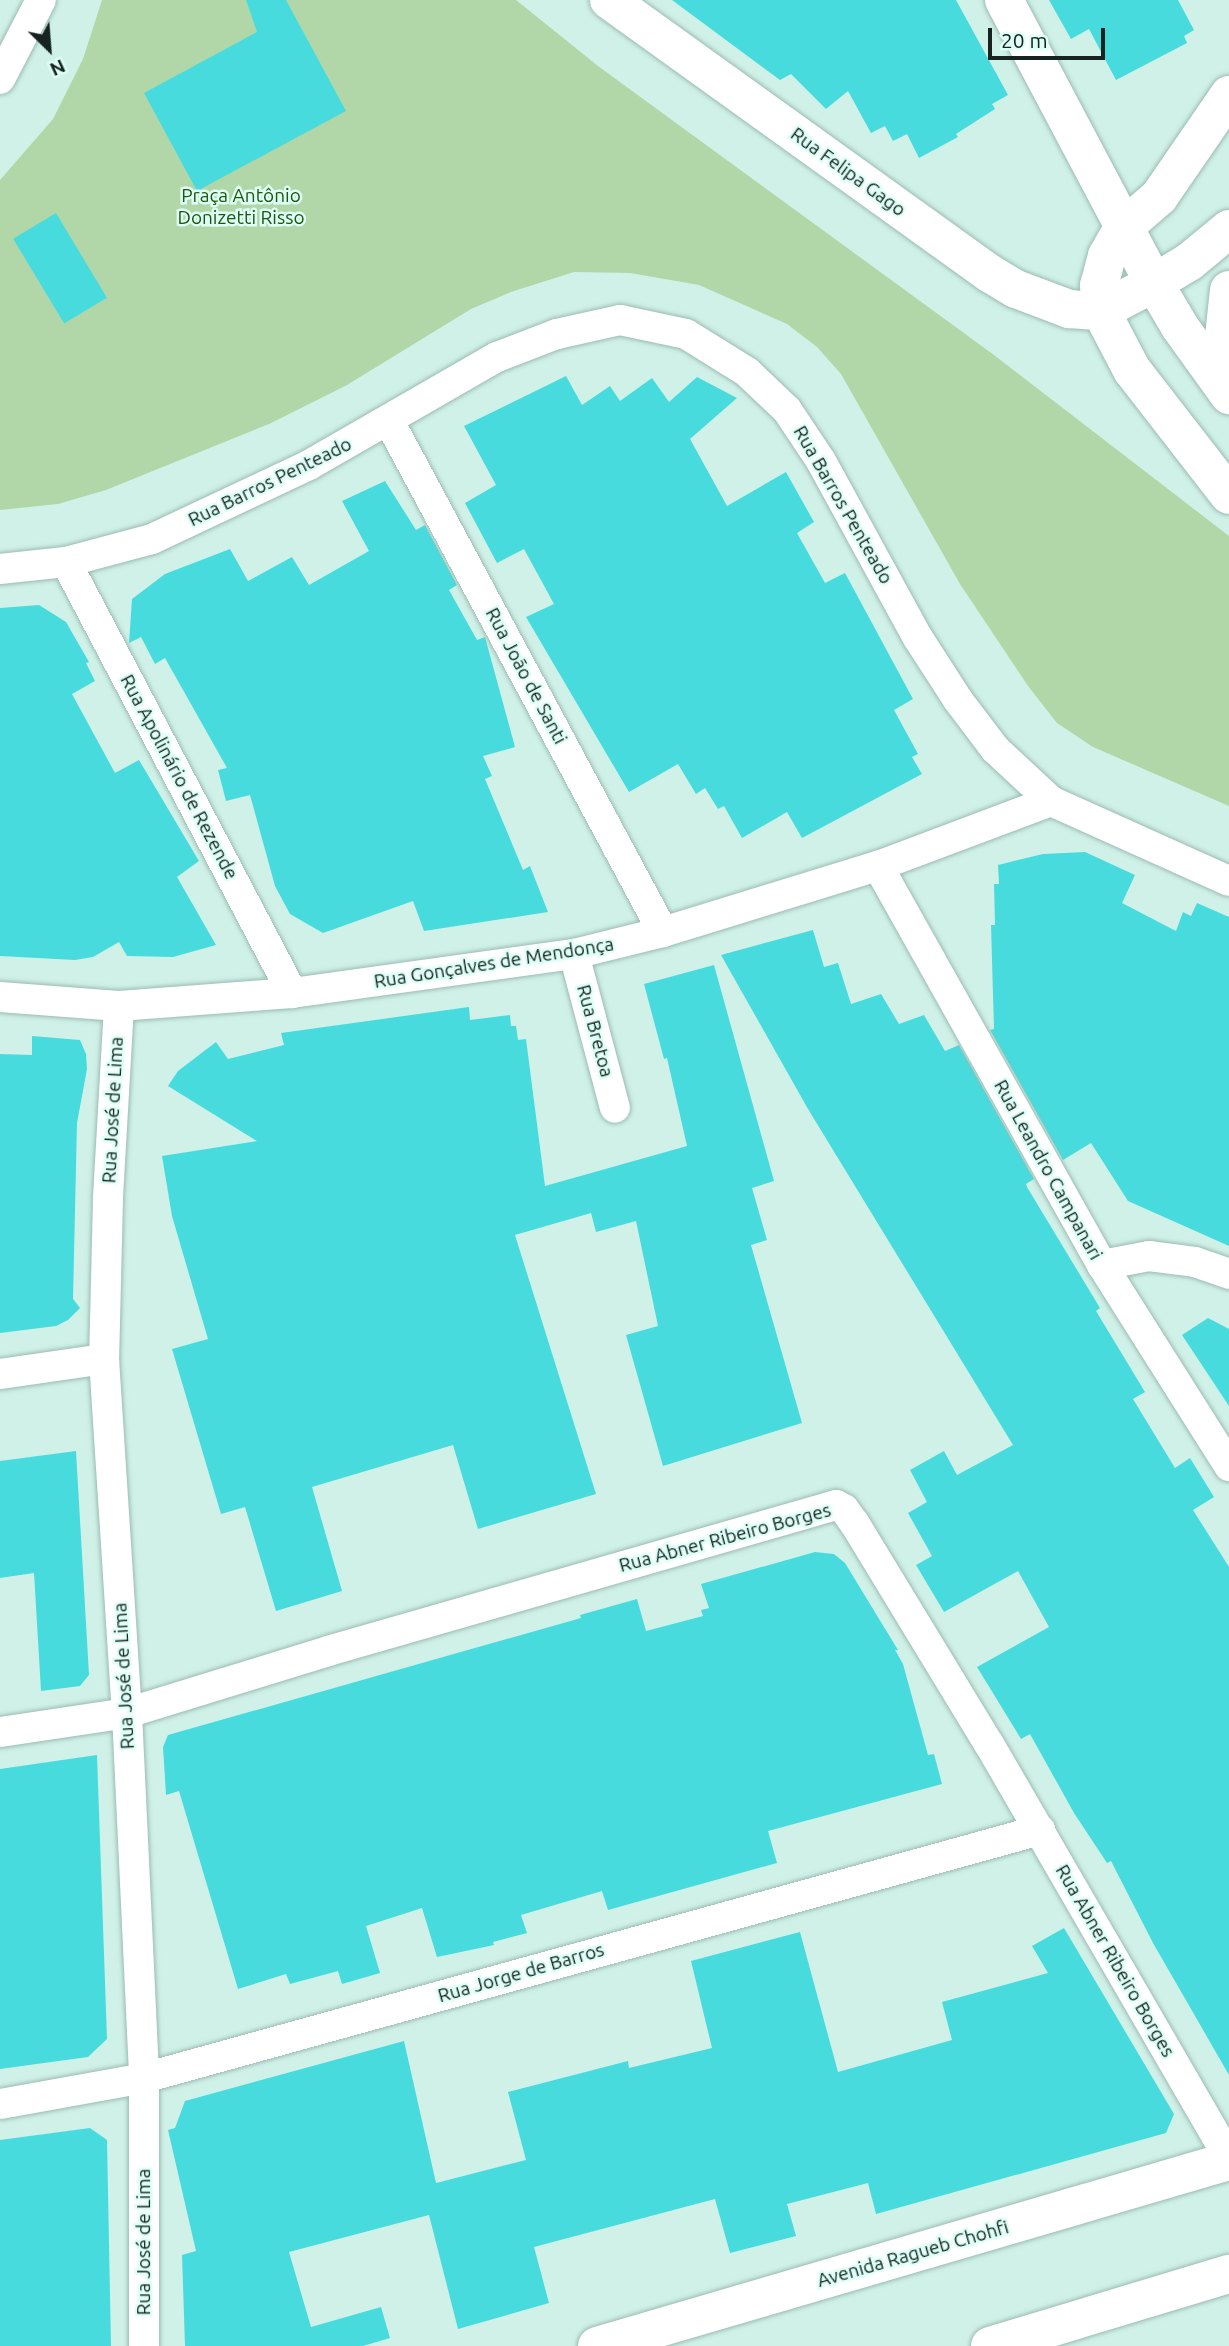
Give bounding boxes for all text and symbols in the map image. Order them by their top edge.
north arrow [14,14,84,84]
scale bar [991,14,1108,58]
text: 20 m [1001,28,1048,52]
text: N [47,55,69,81]
street label: Rua Felipa Gago [786,123,910,221]
park label: Praça Antônio Donizetti Risso [177,185,305,229]
street label: Rua Barros Penteado [788,422,898,588]
street label: Rua Barros Penteado [185,433,355,531]
street label: Rua João de Santi [480,604,572,748]
street label: Rua Apolinário de Rezende [115,671,243,883]
street label: Rua Gonçalves de Mendonça [372,933,616,993]
street label: Rua Bretoa [572,982,618,1080]
street label: Rua José de Lima [98,1036,128,1184]
street label: Rua Leandro Campanari [989,1076,1107,1264]
street label: Rua Abner Ribeiro Borges [617,1499,833,1577]
street label: Rua José de Lima [109,1602,139,1750]
street label: Rua Abner Ribeiro Borges [1050,1861,1180,2061]
street label: Rua Jorge de Barros [435,1938,607,2008]
street label: Rua José de Lima [133,2169,155,2315]
street label: Avenida Ragueb Chohfi [815,2216,1011,2292]

